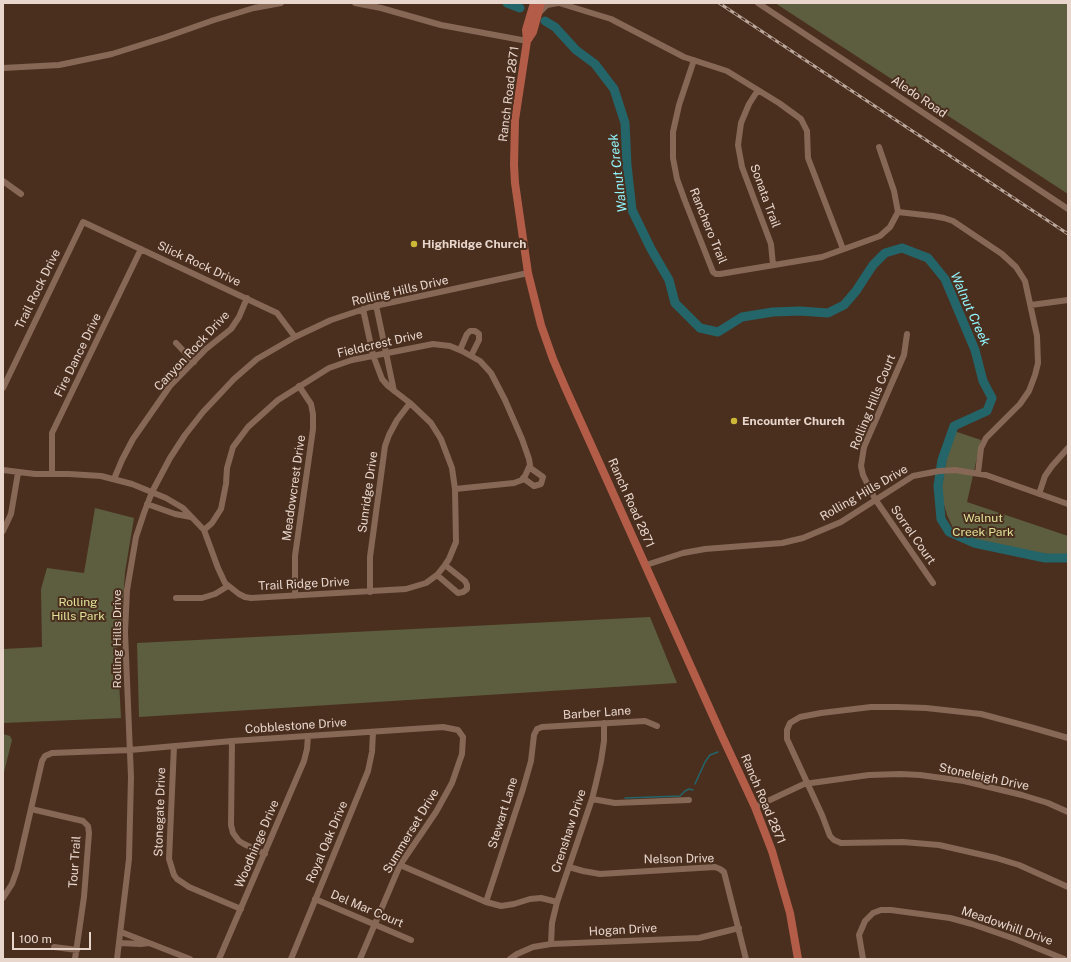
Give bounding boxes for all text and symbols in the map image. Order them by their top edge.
street label: Ranch Road 2871 [496,45,522,143]
street label: Aledo Road [888,73,950,121]
water label: Walnut Creek [605,133,631,213]
street label: Sonata Trail [747,162,783,230]
street label: Ranchero Trail [686,186,730,266]
place label: HighRidge Church [422,237,526,251]
street label: Slick Rock Drive [155,238,243,290]
marker: HighRidge Church [409,239,419,249]
street label: Trail Rock Drive [12,247,64,331]
water label: Walnut Creek [947,270,993,348]
street label: Rolling Hills Drive [350,273,450,309]
street label: Canyon Rock Drive [151,308,233,394]
street label: Fire Dance Drive [52,311,104,399]
street label: Fieldcrest Drive [336,327,424,361]
street label: Rolling Hills Court [847,352,899,452]
place label: Encounter Church [742,414,845,428]
marker: Encounter Church [729,416,739,426]
street label: Meadowcrest Drive [279,434,309,542]
street label: Sunridge Drive [355,450,381,534]
street label: Ranch Road 2871 [605,456,657,550]
street label: Rolling Hills Drive [818,462,910,524]
street label: Sorrel Court [887,503,939,567]
park label: Walnut Creek Park [952,511,1014,539]
street label: Trail Ridge Drive [258,574,350,594]
street label: Rolling Hills Drive [110,590,124,688]
park label: Rolling Hills Park [51,595,105,623]
street label: Barber Lane [563,703,631,723]
street label: Cobblestone Drive [245,715,347,737]
street label: Ranch Road 2871 [738,752,788,846]
street label: Stoneleigh Drive [938,760,1030,794]
street label: Stonegate Drive [151,767,169,857]
street label: Stewart Lane [485,775,521,851]
street label: Summerset Drive [380,786,442,876]
street label: Crenshaw Drive [549,787,589,875]
street label: Woodhinge Drive [232,798,282,890]
street label: Royal Oak Drive [303,799,351,885]
street label: Tour Trail [66,835,84,889]
street label: Nelson Drive [644,851,714,867]
street label: Del Mar Court [328,887,406,931]
street label: Meadowhill Drive [959,904,1055,948]
street label: Hogan Drive [589,921,657,939]
scale bar [14,924,93,950]
text: 100 m [19,932,52,946]

